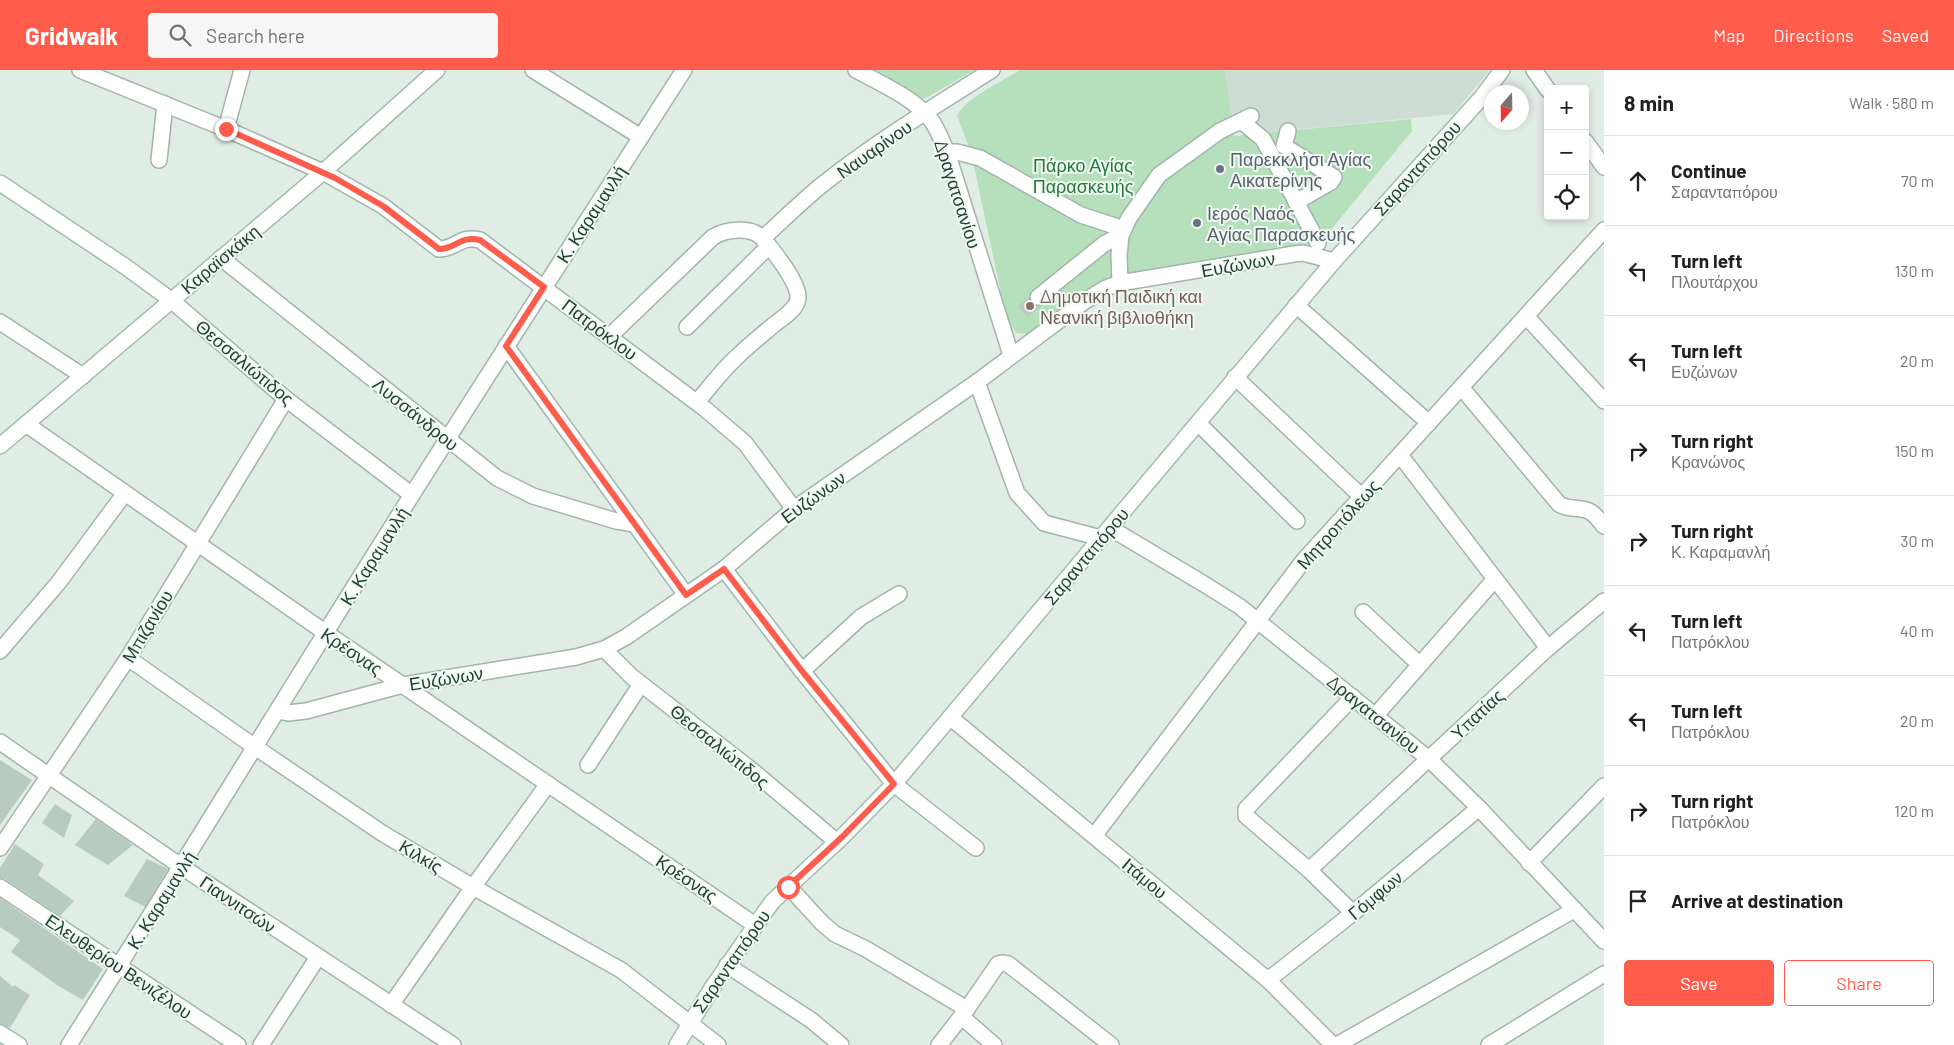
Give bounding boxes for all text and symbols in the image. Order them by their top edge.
search box [148,13,498,58]
text: Gridwalk [25,21,118,50]
icon: search [166,21,194,49]
text: Search here [206,24,305,47]
text: Map [1713,24,1745,46]
text: Directions [1773,24,1854,46]
text: Saved [1882,24,1929,46]
north arrow [1484,85,1529,130]
map controls [1544,85,1589,220]
button: + [1544,85,1589,130]
text: 8 min [1624,90,1674,115]
text: Walk · 580 m [1849,93,1934,112]
street label: Ναυαρίνου [832,115,916,183]
street label: Σαρανταπόρου [1369,116,1465,220]
route end [215,118,238,141]
button: − [1544,130,1589,175]
street label: Δραγατσανίου [930,137,986,251]
place label: Παρεκκλήσι Αγίας Αικατερίνης [1230,148,1371,191]
park label: Πάρκο Αγίας Παρασκευής [1033,154,1134,197]
text: Continue [1671,159,1747,182]
street label: Κ. Καραμανλή [551,161,631,267]
marker: Παρεκκλήσι Αγίας Αικατερίνης [1214,163,1226,175]
icon: ahead [1624,167,1652,195]
text: 70 m [1901,171,1934,190]
button: locate [1544,175,1589,220]
text: Σαρανταπόρου [1671,182,1778,201]
place label: Ιερός Ναός Αγίας Παρασκευής [1207,202,1355,245]
marker: Ιερός Ναός Αγίας Παρασκευής [1191,217,1203,229]
street label: Καραϊσκάκη [176,220,264,298]
street label: Ευζώνων [1199,247,1277,281]
text: Turn left [1671,249,1742,272]
icon: left [1624,257,1652,285]
text: 130 m [1895,261,1934,280]
text: Πλουτάρχου [1671,272,1758,291]
place label: Δημοτική Παιδική και Νεανική βιβλιοθήκη [1040,285,1202,328]
street label: Πατρόκλου [558,294,642,364]
marker: Δημοτική Παιδική και Νεανική βιβλιοθήκη [1024,300,1036,312]
street label: Θεσσαλιώτιδος [191,315,299,410]
text: Turn left [1671,339,1742,362]
icon: left [1624,347,1652,375]
text: 20 m [1900,351,1934,370]
text: Ευζώνων [1671,362,1737,381]
street label: Λυσσάνδρου [369,373,463,455]
text: Turn right [1671,429,1753,452]
icon: right [1624,437,1652,465]
text: 150 m [1895,441,1934,460]
text: Κρανώνος [1671,452,1745,471]
street label: Ευζώνων [776,466,850,528]
street label: Μητροπόλεως [1292,474,1384,574]
street label: Κ. Καραμανλή [335,503,413,609]
street label: Σαρανταπόρου [1039,503,1133,609]
text: Turn right [1671,519,1753,542]
icon: right [1624,527,1652,555]
text: 30 m [1900,531,1934,550]
text: Κ. Καραμανλή [1671,542,1770,561]
street label: Μπιζανίου [117,586,177,666]
text: Turn left [1671,609,1742,632]
icon: left [1624,617,1652,645]
text: 40 m [1900,621,1934,640]
street label: Κρέσνας [317,622,387,680]
text: Πατρόκλου [1671,632,1750,651]
street label: Ευζώνων [407,661,485,695]
street label: Δραγατσανίου [1323,670,1425,758]
street label: Υπατίας [1446,684,1508,744]
street label: Θεσσαλιώτιδος [666,699,774,793]
text: Turn left [1671,699,1742,722]
icon: left [1624,707,1652,735]
text: 20 m [1900,711,1934,730]
text: Πατρόκλου [1671,722,1750,741]
text: Turn right [1671,789,1753,812]
icon: right [1624,797,1652,825]
text: 120 m [1894,801,1934,820]
text: Πατρόκλου [1671,812,1750,831]
street label: Κιλκίς [395,835,447,878]
street label: Κ. Καραμανλή [122,847,200,953]
street label: Κρέσνας [652,849,722,907]
street label: Ιτάμου [1118,853,1172,903]
street label: Γόμφων [1343,866,1407,924]
street label: Γιαννιτσών [196,871,280,937]
route start [777,876,800,899]
icon: arrive [1624,887,1652,915]
text: Arrive at destination [1671,889,1843,912]
street label: Σαρανταπόρου [688,905,774,1017]
street label: Ελευθερίου Βενιζέλου [41,909,197,1023]
button: Save [1624,960,1774,1006]
button: Share [1784,960,1934,1006]

